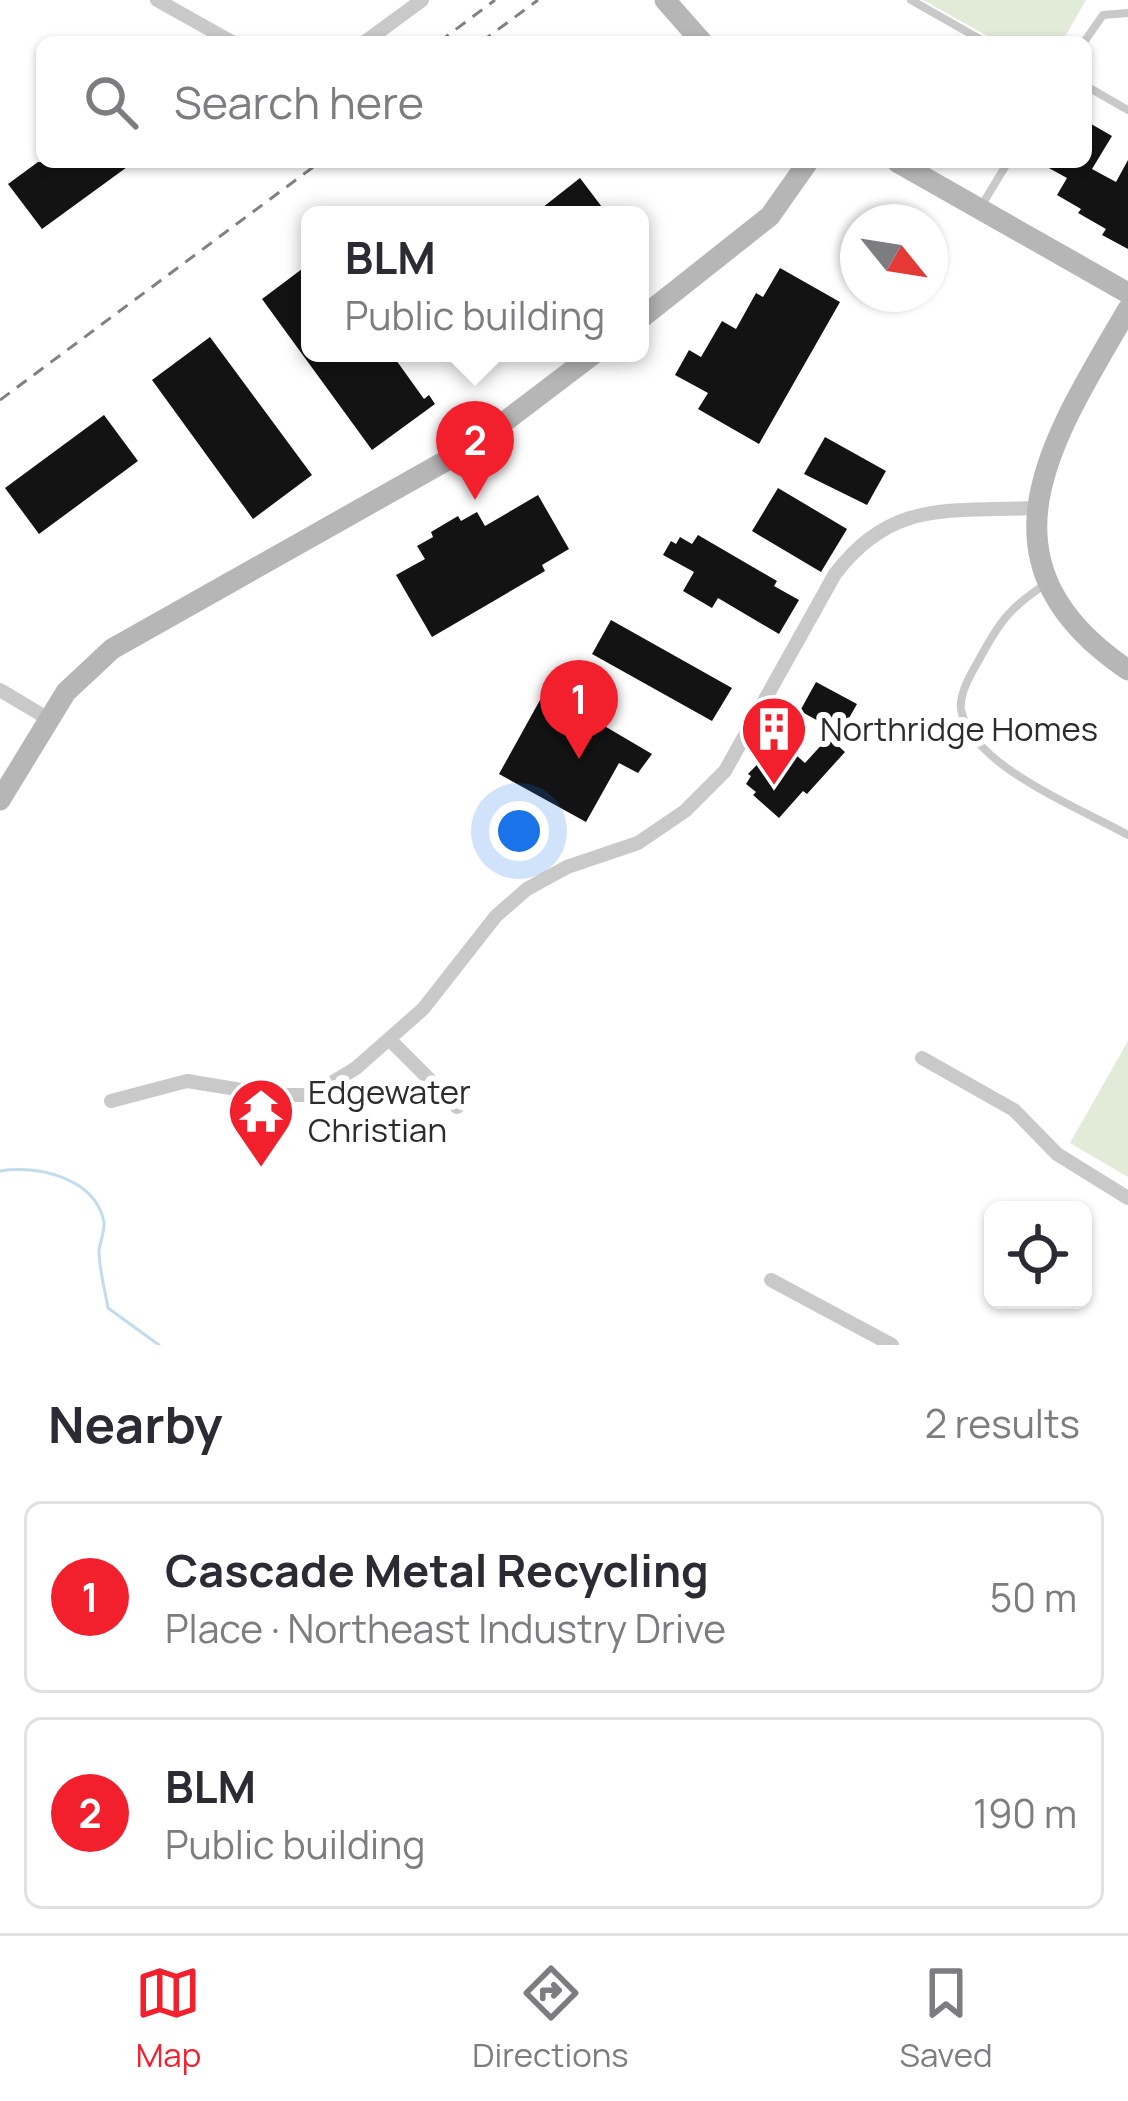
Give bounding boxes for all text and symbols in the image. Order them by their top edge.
search box [36,36,1092,168]
icon: search [78,69,144,135]
text: Search here [174,71,424,133]
north arrow [840,204,948,312]
popup [301,206,649,362]
text: BLM [345,226,436,288]
text: Public building [345,288,605,342]
pin: 2 [436,401,514,500]
pin: 1 [540,660,618,759]
building icon: Northridge Homes [739,694,809,788]
place label: Northridge Homes [820,706,1098,751]
your location [489,801,549,861]
place label: Edgewater Christian [308,1069,471,1152]
temple icon: Edgewater Christian [226,1076,296,1170]
map controls [984,1201,1092,1309]
button: locate [984,1201,1092,1309]
text: Nearby [48,1389,223,1458]
text: 2 results [925,1396,1080,1450]
text: Cascade Metal Recycling [165,1539,709,1601]
text: 1 [81,1570,99,1624]
text: 50 m [990,1570,1077,1624]
text: Place · Northeast Industry Drive [165,1601,726,1655]
text: BLM [165,1755,256,1817]
text: 2 [78,1786,102,1840]
text: 190 m [973,1786,1077,1840]
text: Public building [165,1817,425,1871]
tab: Map [135,1960,201,2077]
tab: Directions [472,1960,629,2077]
tab: Saved [900,1960,993,2077]

